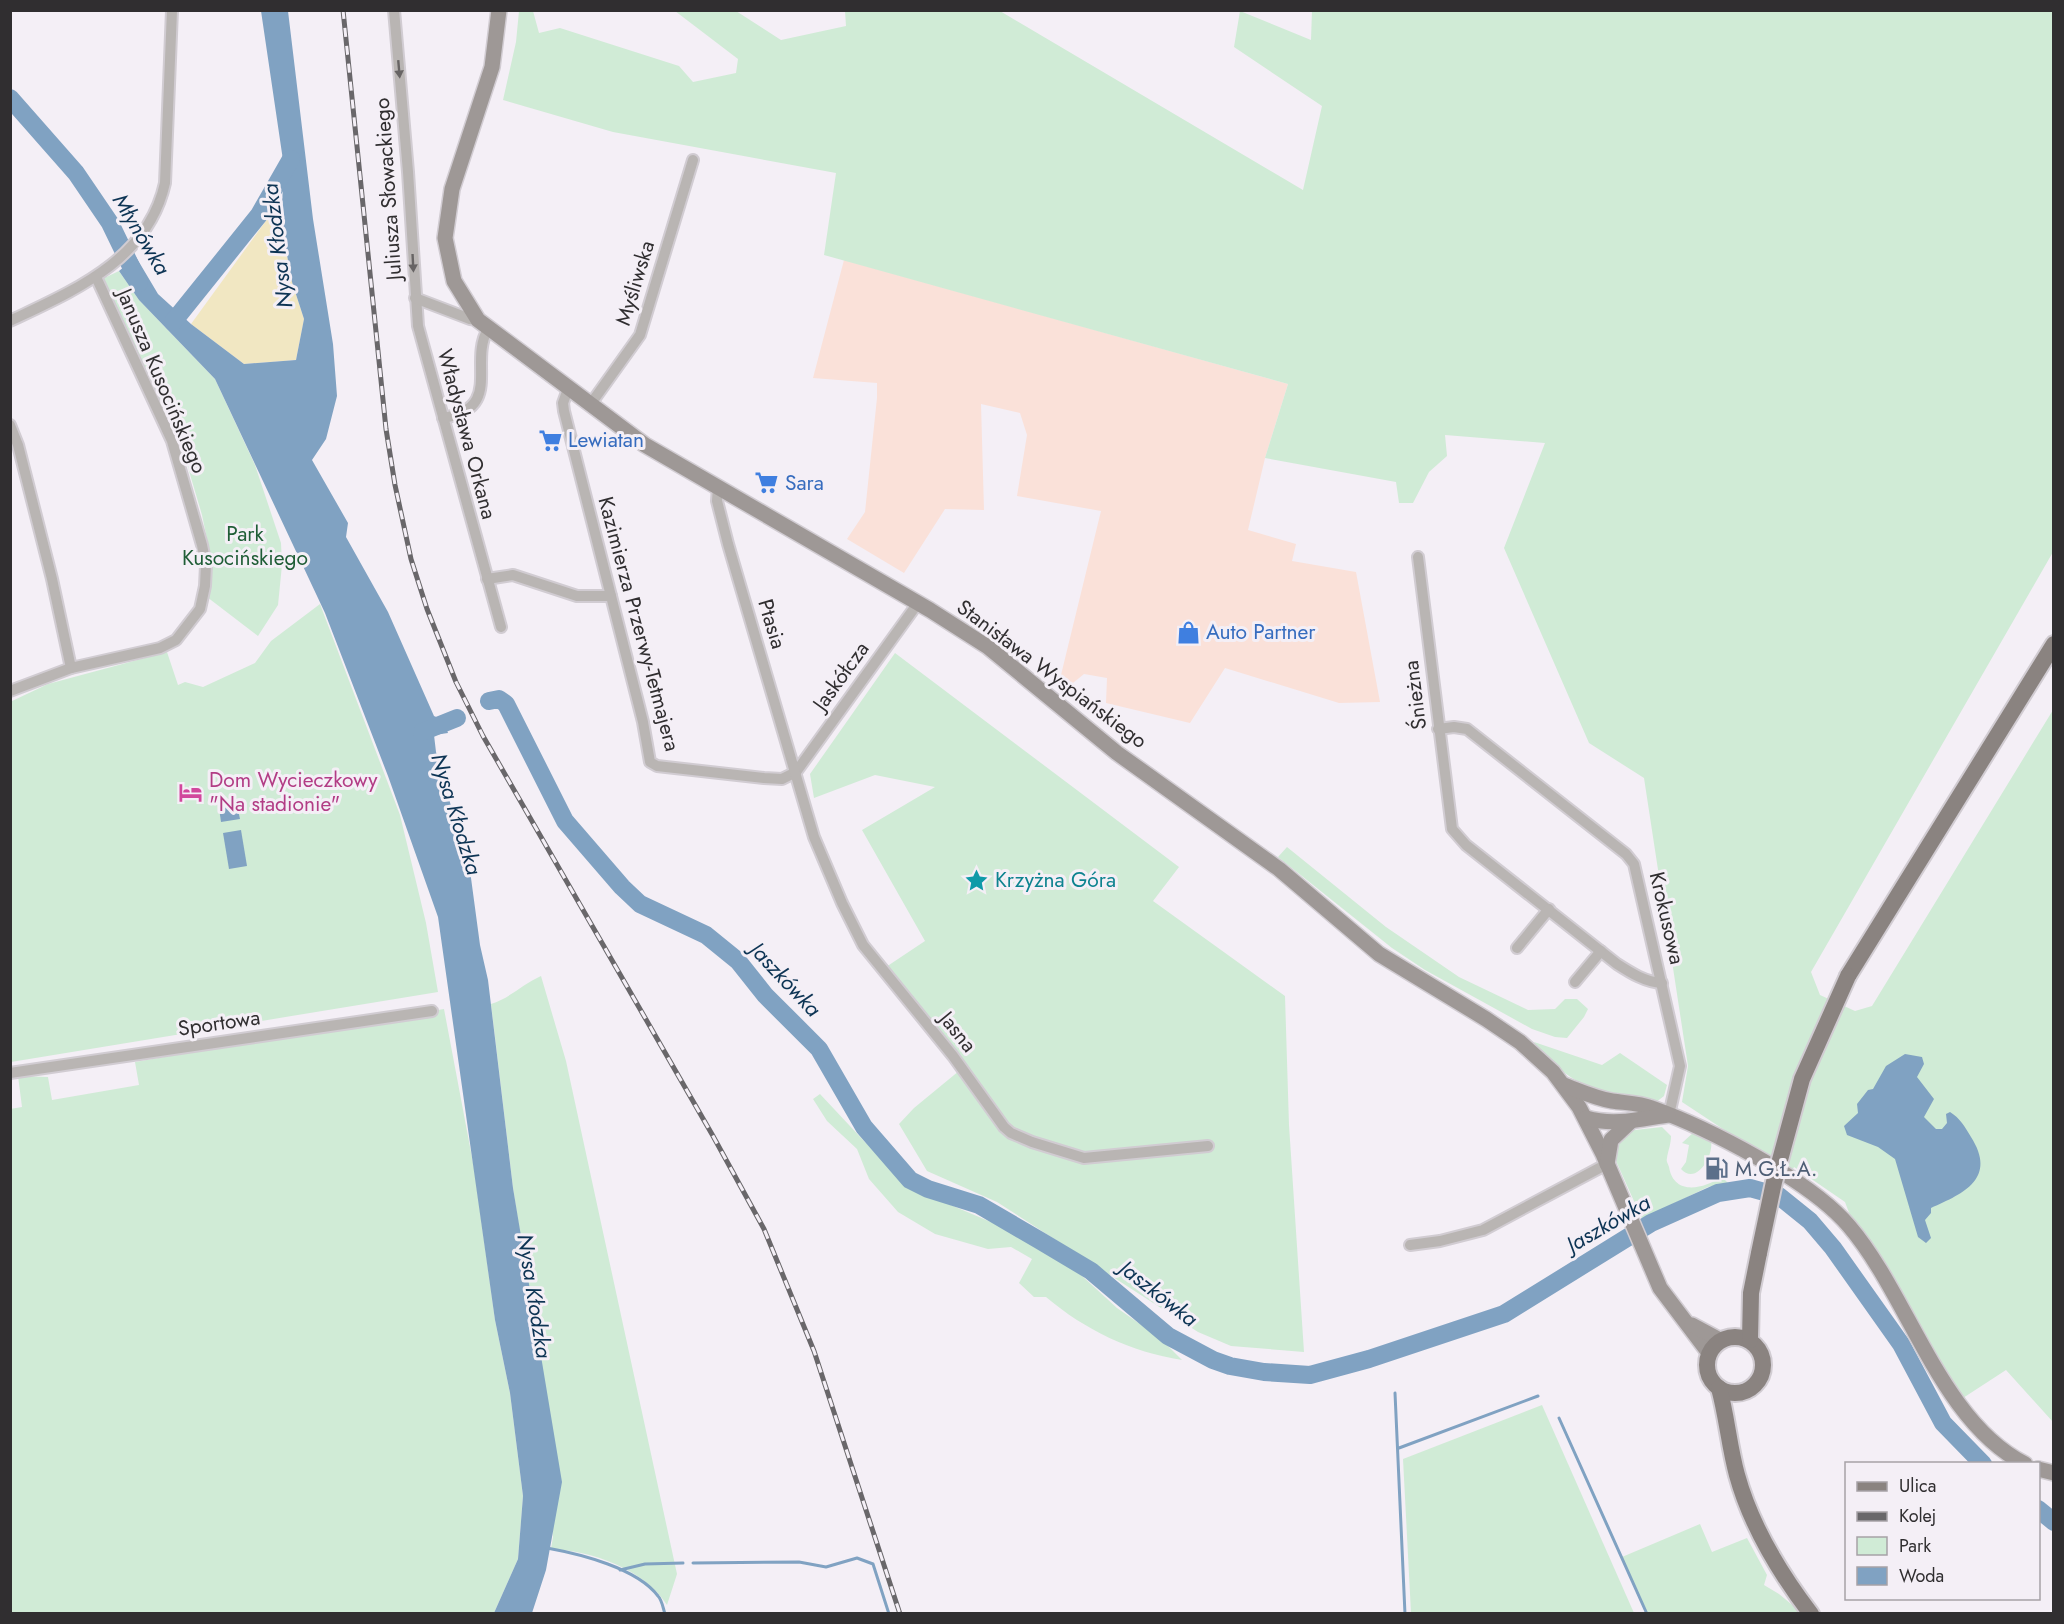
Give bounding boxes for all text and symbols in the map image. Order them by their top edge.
one-way arrow [394,59,404,78]
street label: Juliusza Słowackiego [367,97,410,284]
water label: Nysa Kłodzka [253,182,301,310]
water label: Młynówka [105,187,179,281]
street label: Myśliwska [608,237,662,329]
one-way arrow [408,254,417,273]
street label: Janusza Kusocińskiego [108,281,214,478]
street label: Władysława Orkana [430,346,504,522]
place label: Lewiatan [568,425,644,455]
supermarket icon: Lewiatan [537,427,563,453]
place label: Sara [785,468,824,498]
supermarket icon: Sara [754,470,780,496]
street label: Kazimierza Przerwy-Tetmajera [591,493,687,755]
park label: Park Kusocińskiego [182,519,308,573]
street label: Stanisława Wyspiańskiego [950,592,1154,756]
street label: Ptasia [750,595,794,653]
place label: Auto Partner [1206,617,1316,647]
shop icon: Auto Partner [1175,619,1201,645]
street label: Jaskółcza [804,635,876,719]
street label: Śnieżna [1396,659,1434,731]
water label: Nysa Kłodzka [423,749,491,879]
place label: Dom Wycieczkowy "Na stadionie" [209,765,378,819]
hotel icon: Dom Wycieczkowy "Na stadionie" [178,779,204,805]
place label: Krzyżna Góra [995,865,1116,895]
place icon: Krzyżna Góra [964,867,990,893]
street label: Krokusowa [1642,869,1692,967]
water label: Jaszkówka [740,931,829,1024]
street label: Sportowa [176,1002,262,1044]
street label: Jasna [930,1003,984,1059]
place label: M.G.Ł.A. [1735,1154,1817,1184]
fuel station icon: M.G.Ł.A. [1704,1156,1730,1182]
water label: Jaszkówka [1557,1186,1656,1262]
water label: Nysa Kłodzka [509,1232,561,1360]
water label: Jaszkówka [1110,1250,1205,1334]
legend [1845,1462,2040,1600]
text: Ulica [1899,1473,1936,1499]
text: Kolej [1899,1503,1936,1529]
text: Park [1899,1533,1931,1559]
text: Woda [1899,1563,1944,1589]

